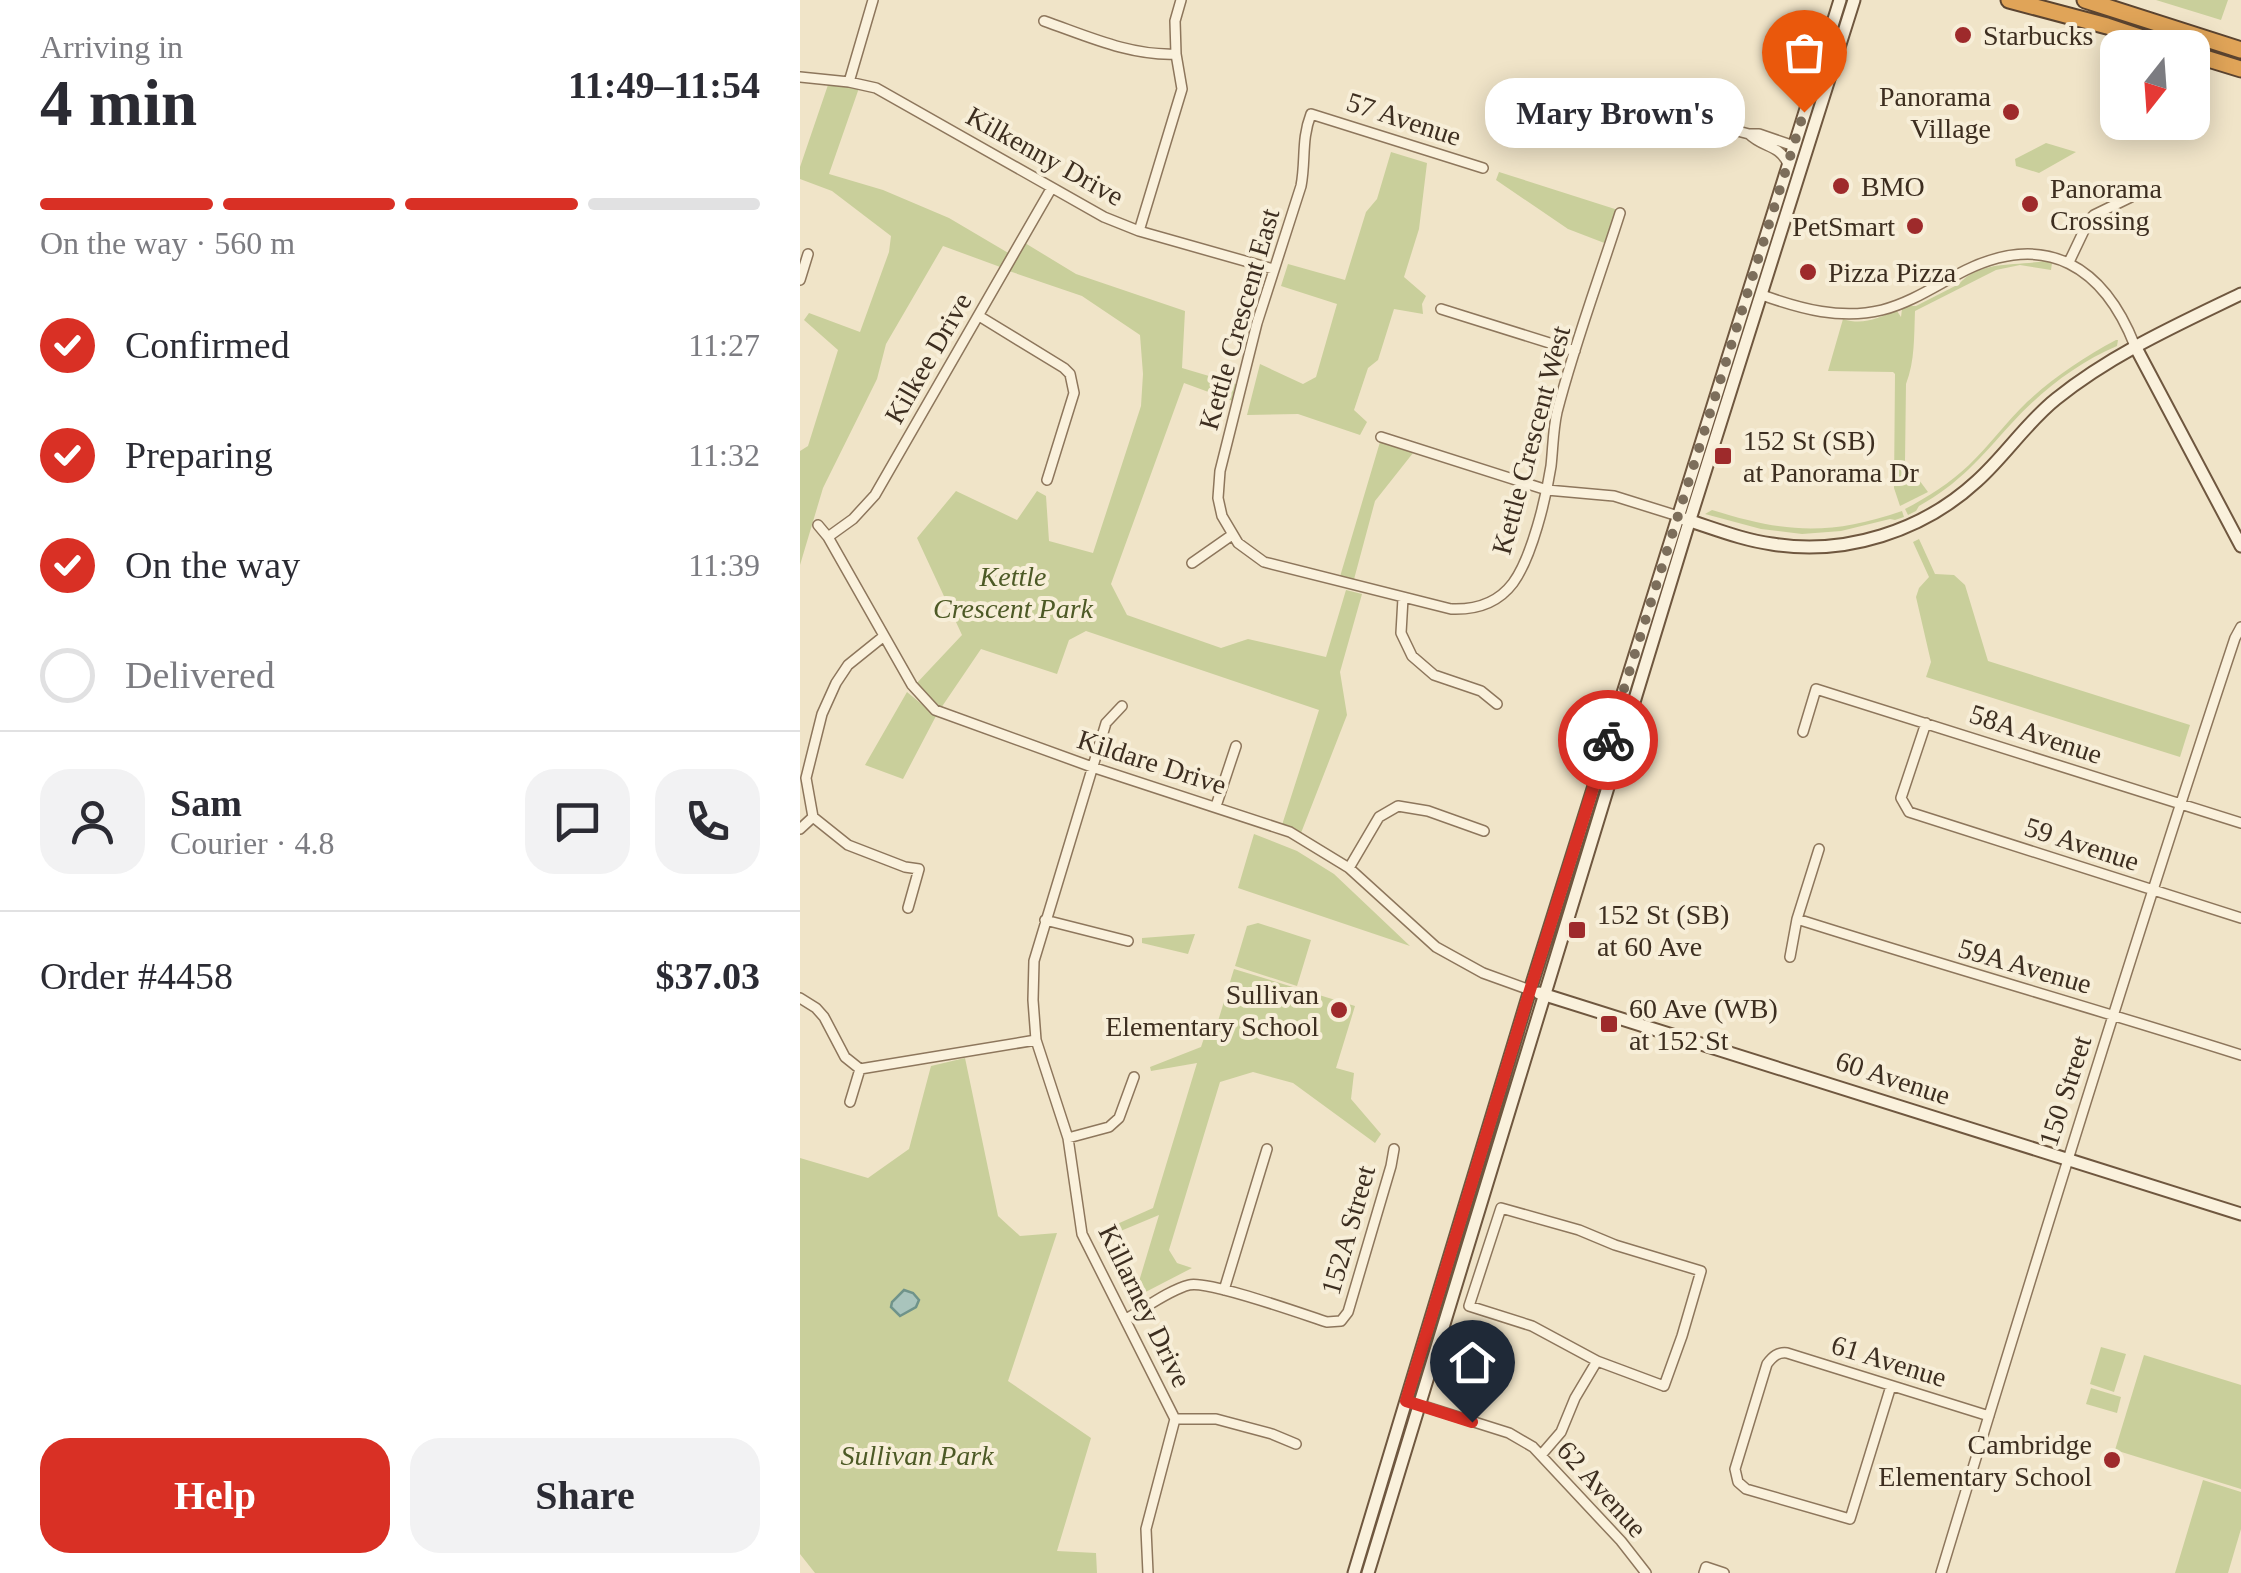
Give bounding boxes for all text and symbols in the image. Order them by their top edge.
pin [1762,10,1847,113]
place label: Starbucks [1983,20,2093,51]
marker: Starbucks [1952,24,1974,46]
icon: bag [1777,25,1832,80]
text: Arriving in [40,29,183,65]
north arrow [2100,30,2210,140]
map controls [2100,30,2210,140]
text: 11:49–11:54 [568,64,760,106]
text: 4 min [40,67,197,139]
callout: Mary Brown's [1484,77,1744,147]
place label: Panorama Village [1879,81,1992,144]
street label: 57 Avenue [1343,86,1465,152]
text: Mary Brown's [1516,95,1714,131]
street label: Kilkenny Drive [961,100,1129,212]
marker: Panorama Village [2000,101,2022,123]
place label: BMO [1861,171,1925,202]
place label: Panorama Crossing [2050,173,2163,236]
marker: BMO [1830,175,1852,197]
marker: Panorama Crossing [2019,193,2041,215]
street label: Kettle Crescent East [1193,205,1285,433]
place label: PetSmart [1792,211,1895,242]
marker: PetSmart [1904,215,1926,237]
text: On the way · 560 m [40,225,295,261]
place label: Pizza Pizza [1828,257,1957,288]
marker: Pizza Pizza [1797,261,1819,283]
street label: Kilkee Drive [878,287,978,429]
icon: check [40,318,95,373]
street label: Kettle Crescent West [1486,322,1576,558]
text: Confirmed [125,324,290,366]
text: 11:27 [688,327,760,363]
place label: 152 St (SB) at Panorama Dr [1743,425,1919,488]
icon: check [40,428,95,483]
text: Preparing [125,434,273,476]
text: 11:32 [688,437,760,473]
marker: 152 St (SB) at Panorama Dr [1712,445,1734,467]
icon: check [40,538,95,593]
text: On the way [125,544,300,586]
text: 11:39 [688,547,760,583]
park label: Kettle Crescent Park [933,561,1094,624]
text: Delivered [125,654,275,696]
courier [1558,690,1658,790]
street label: 58A Avenue [1966,698,2106,770]
icon: bike [1581,713,1636,768]
street label: Kildare Drive [1074,723,1230,801]
button: person [40,769,145,874]
button: chat [525,769,630,874]
button: phone [655,769,760,874]
text: Sam [170,782,242,824]
street label: 59 Avenue [2021,811,2143,877]
text: Courier · 4.8 [170,825,334,861]
place label: 152 St (SB) at 60 Ave [1597,899,1729,962]
marker: 152 St (SB) at 60 Ave [1566,919,1588,941]
street label: 59A Avenue [1955,932,2095,1000]
text: Order #4458 [40,955,233,997]
text: $37.03 [656,955,760,997]
place label: Sullivan Elementary School [1105,979,1319,1042]
place label: 60 Ave (WB) at 152 St [1629,993,1778,1056]
marker: Sullivan Elementary School [1328,999,1350,1021]
marker: 60 Ave (WB) at 152 St [1598,1013,1620,1035]
street label: 150 Street [2033,1032,2097,1150]
street label: 60 Avenue [1832,1045,1954,1111]
street label: 152A Street [1315,1162,1381,1298]
street label: Killarney Drive [1092,1220,1198,1392]
pin [1430,1320,1515,1423]
street label: 61 Avenue [1828,1329,1950,1393]
icon: home [1445,1335,1500,1390]
place label: Cambridge Elementary School [1878,1429,2092,1492]
street label: 62 Avenue [1551,1435,1653,1543]
button: Help [40,1438,390,1553]
button: Share [410,1438,760,1553]
park label: Sullivan Park [840,1440,994,1471]
marker: Cambridge Elementary School [2101,1449,2123,1471]

